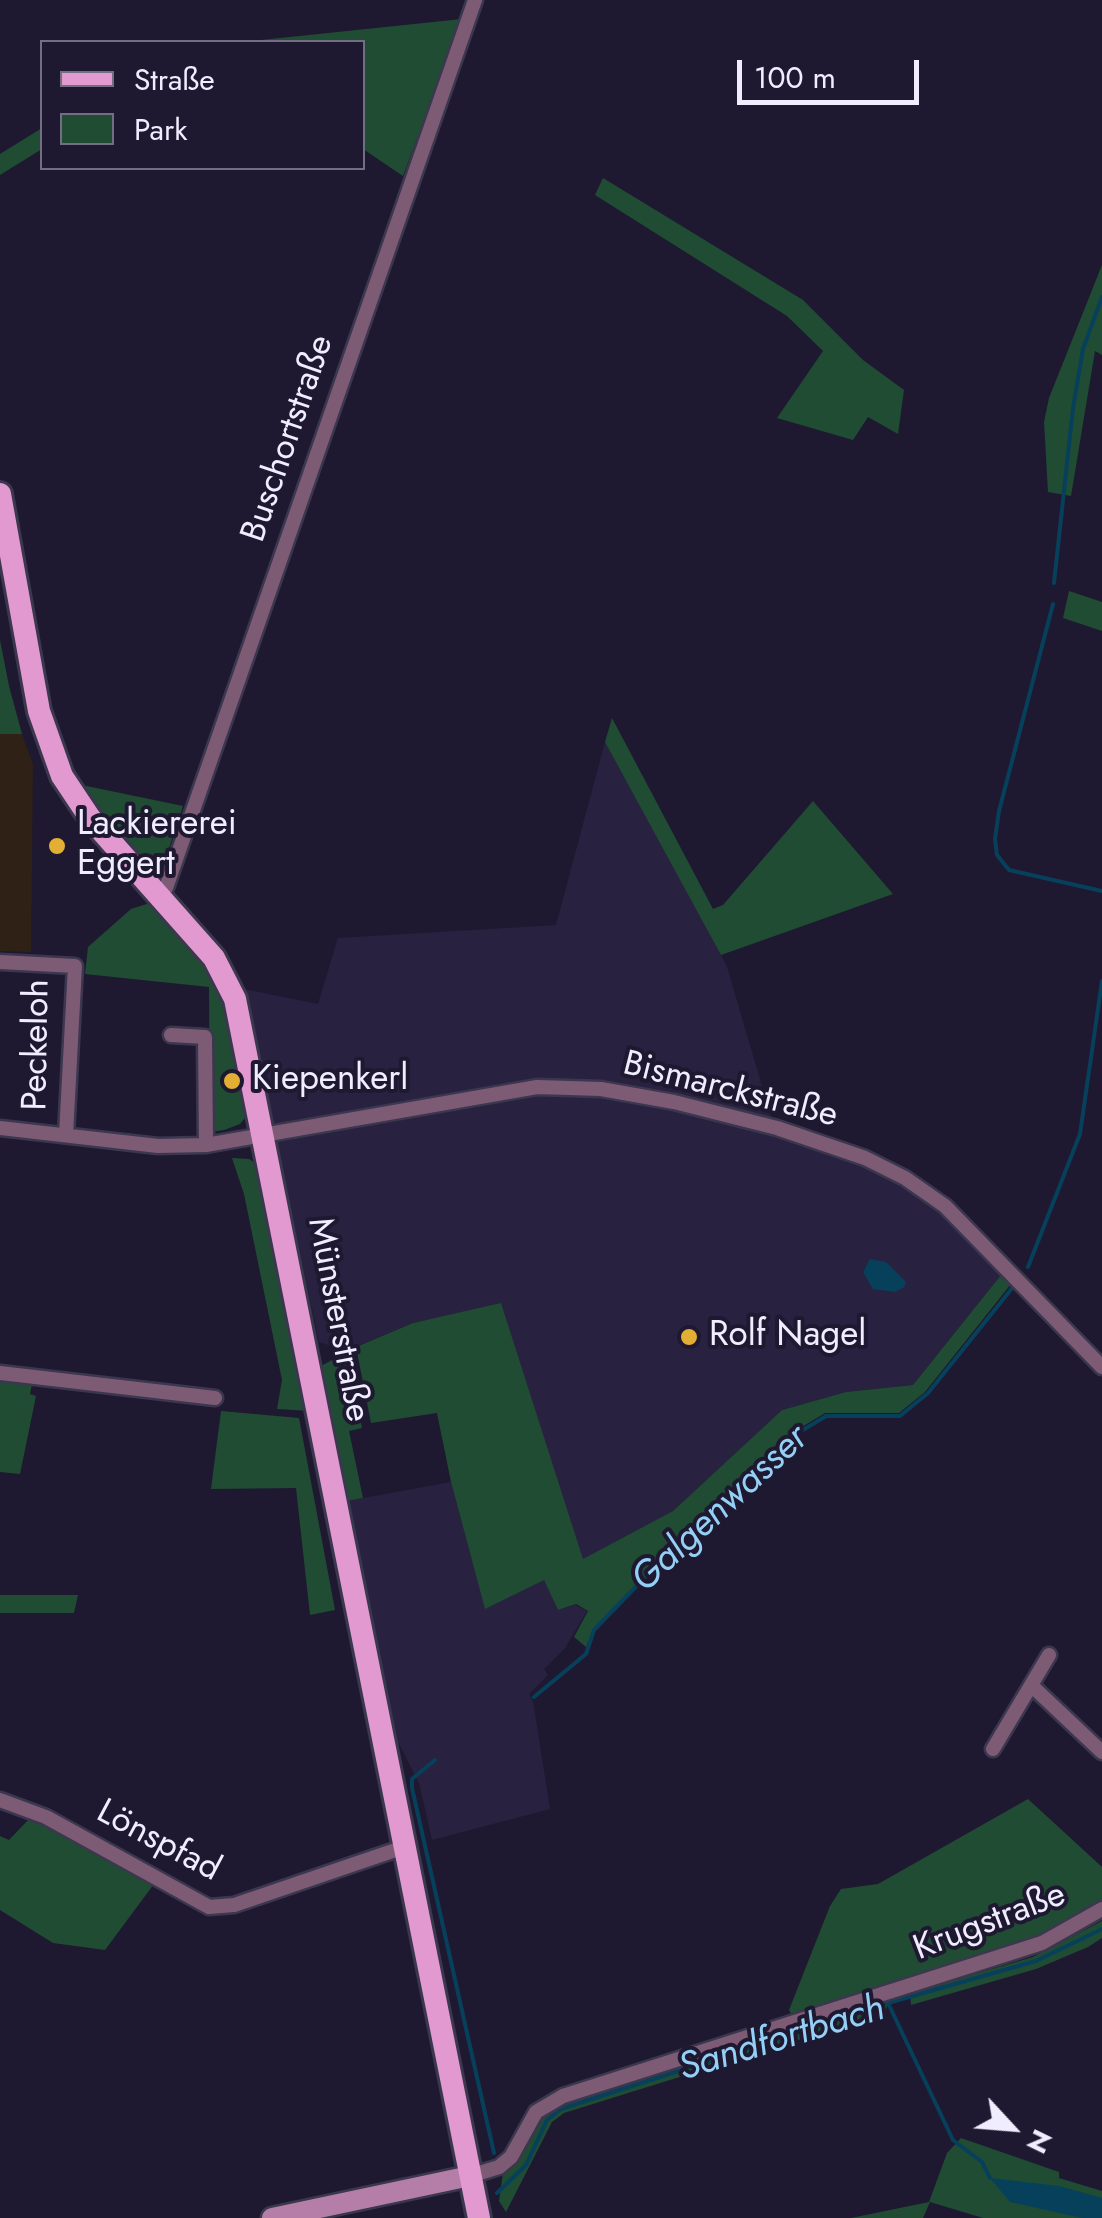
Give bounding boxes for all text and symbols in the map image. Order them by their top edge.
legend [40,40,365,170]
scale bar [742,40,924,102]
text: 100 m [754,56,836,99]
text: Straße [134,58,215,101]
text: Park [134,108,187,151]
street label: Buschortstraße [234,330,344,548]
place label: Lackiererei Eggert [77,805,237,887]
marker: Lackiererei Eggert [46,835,68,857]
street label: Peckeloh [16,979,60,1111]
street label: Bismarckstraße [618,1044,842,1138]
place label: Kiepenkerl [252,1060,408,1102]
marker: Kiepenkerl [221,1070,243,1092]
street label: Münsterstraße [297,1215,377,1425]
place label: Rolf Nagel [709,1316,866,1358]
marker: Rolf Nagel [678,1326,700,1348]
water label: Galgenwasser [623,1417,819,1603]
street label: Lönspfad [89,1792,227,1892]
street label: Krugstraße [908,1875,1072,1971]
water label: Sandfortbach [674,1987,890,2093]
north arrow [962,2078,1062,2178]
text: N [1016,2122,1063,2160]

